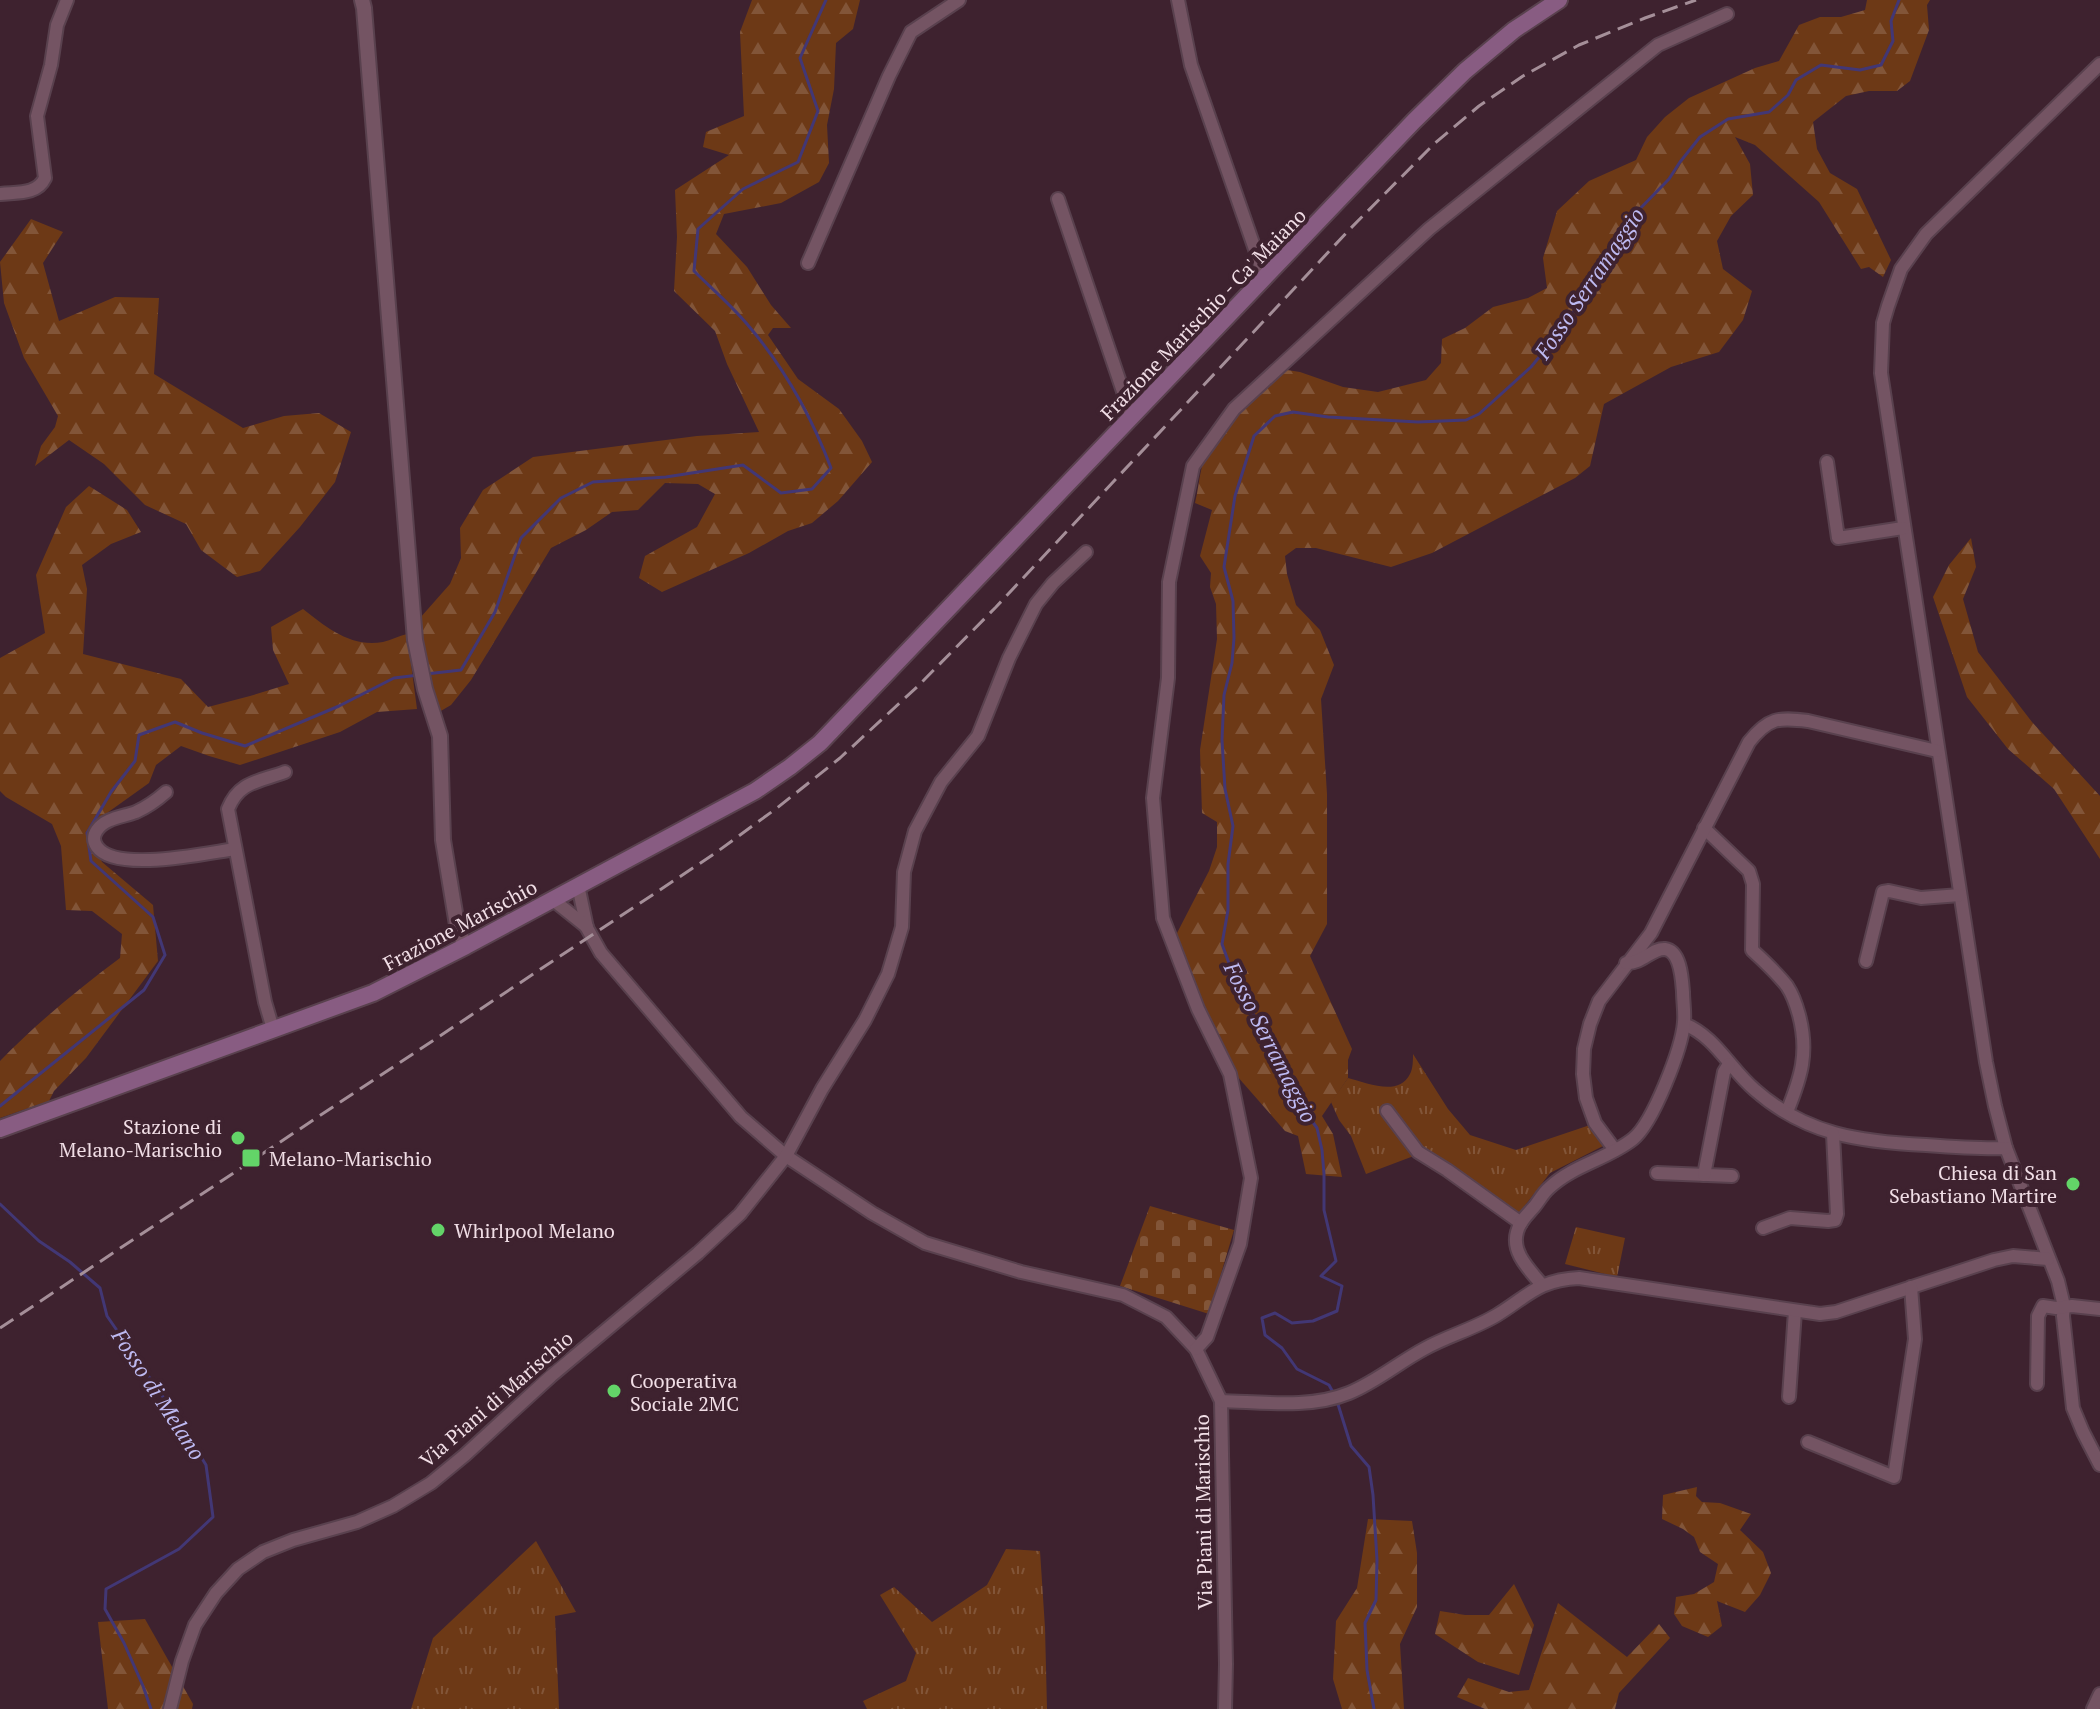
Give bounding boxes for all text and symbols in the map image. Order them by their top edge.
street label: Frazione Marischio - Ca' Maiano [1094,202,1312,426]
water label: Fosso Serramaggio [1527,202,1650,365]
street label: Frazione Marischio [379,873,541,977]
water label: Fosso Serramaggio [1217,956,1324,1127]
place label: Stazione di Melano-Marischio [59,1113,222,1163]
marker: Stazione di Melano-Marischio [229,1129,247,1147]
place label: Melano-Marischio [269,1145,432,1172]
marker: Melano-Marischio [240,1147,262,1169]
place label: Chiesa di San Sebastiano Martire [1889,1159,2057,1209]
marker: Chiesa di San Sebastiano Martire [2064,1175,2082,1193]
place label: Whirlpool Melano [454,1217,615,1244]
marker: Whirlpool Melano [429,1221,447,1239]
water label: Fosso di Melano [105,1322,212,1465]
street label: Via Piani di Marischio [413,1325,579,1473]
place label: Cooperativa Sociale 2MC [630,1367,739,1417]
marker: Cooperativa Sociale 2MC [605,1382,623,1400]
street label: Via Piani di Marischio [1188,1414,1218,1610]

